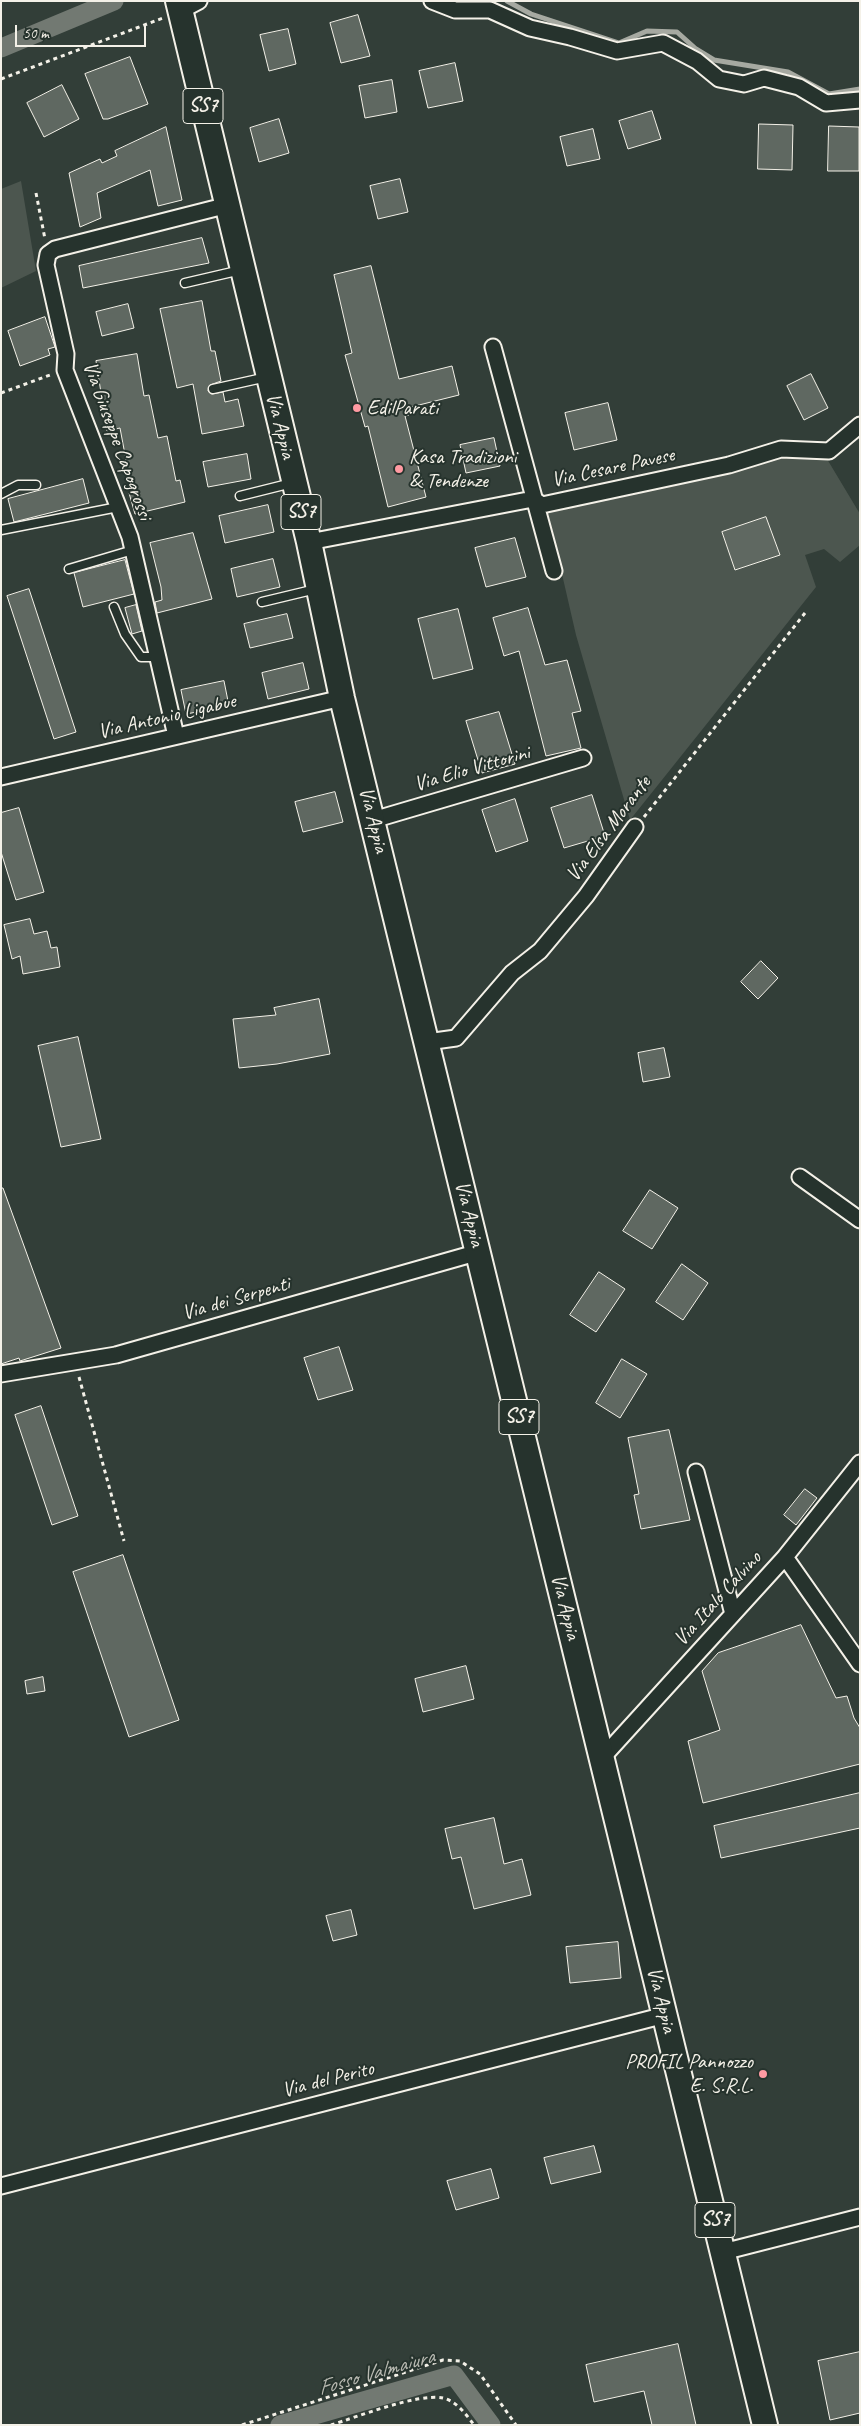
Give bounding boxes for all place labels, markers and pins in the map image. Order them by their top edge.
place label: EdilParati [367,395,438,421]
marker: EdilParati [351,402,363,414]
place label: Kasa Tradizioni & Tendenze [409,444,517,494]
marker: Kasa Tradizioni & Tendenze [393,463,405,475]
place label: PROFIL Pannozzo E. S.R.L. [625,2049,753,2099]
marker: PROFIL Pannozzo E. S.R.L. [757,2068,769,2080]

